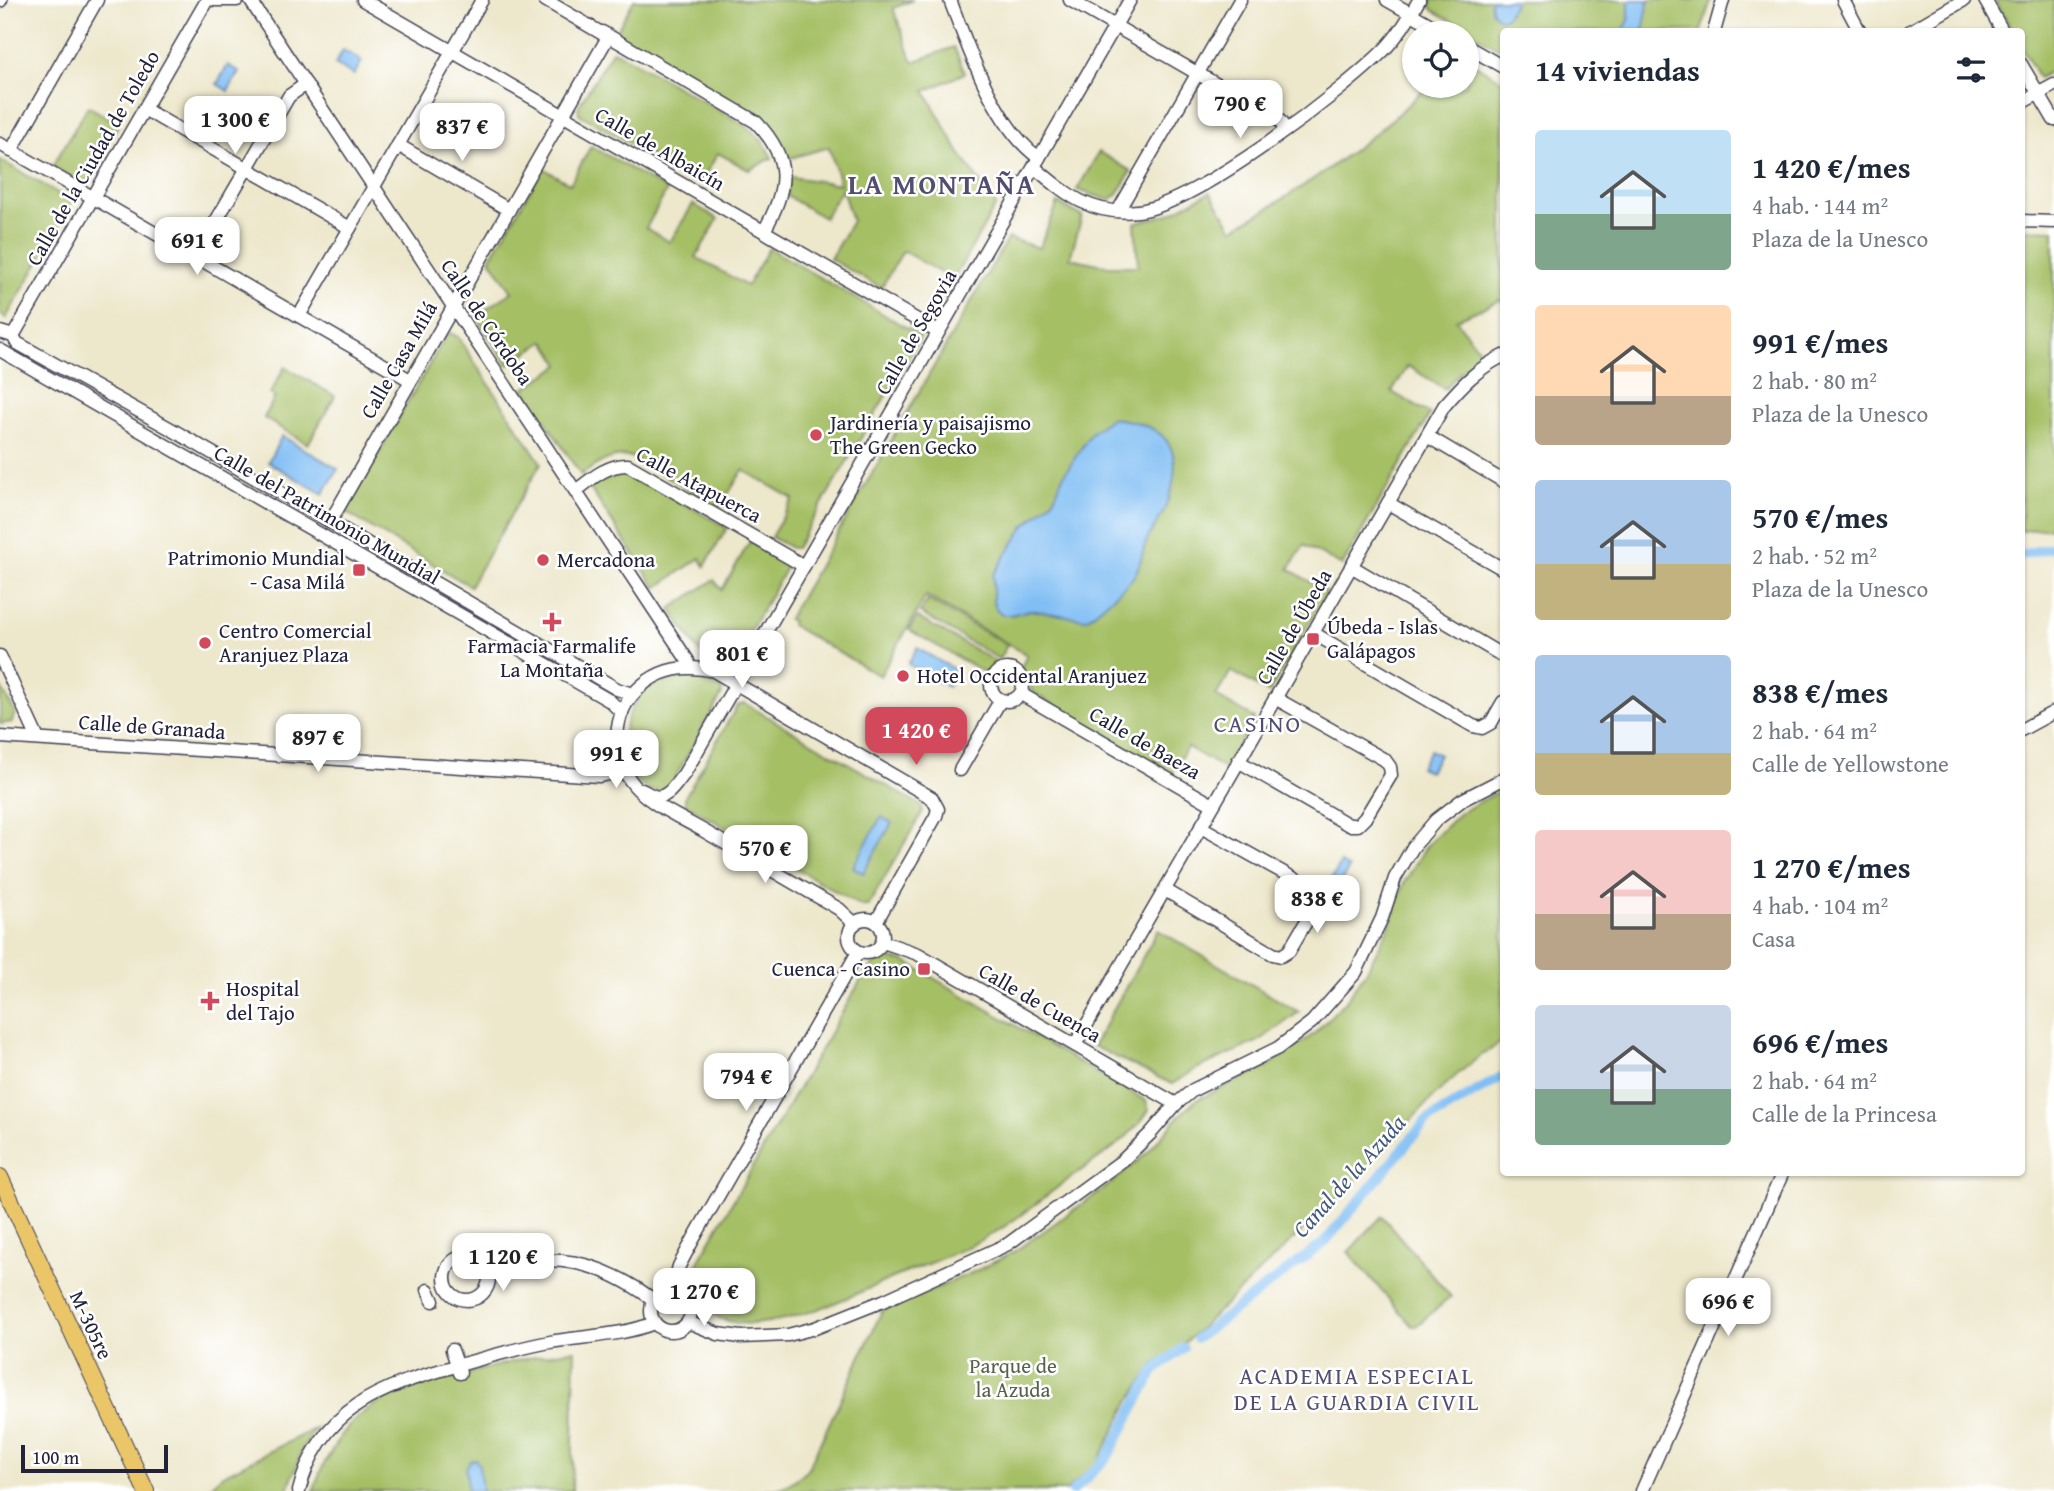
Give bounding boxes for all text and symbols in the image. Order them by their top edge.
map controls [1402,21,1479,98]
button: locate [1402,21,1479,98]
street label: Calle de la Ciudad de Toledo [18,44,167,271]
text: 14 viviendas [1535,48,1700,92]
icon: filters [1952,51,1990,89]
pin: 790 € [1191,80,1289,140]
text: 790 € [1214,86,1266,119]
pin: 1 300 € [170,96,300,156]
street label: Calle de Albaicín [589,99,731,198]
text: 1 300 € [200,102,270,135]
pin: 837 € [413,104,511,163]
text: 837 € [436,109,488,142]
text: 1 420 €/mes [1752,145,1911,189]
icon: home [1591,158,1675,242]
district label: LA MONTAÑA [848,163,1036,204]
text: 4 hab. · 144 m² [1752,189,1888,222]
pin: 691 € [148,218,246,277]
text: Plaza de la Unesco [1752,222,1928,255]
text: 691 € [171,223,223,256]
street label: Calle de Córdoba [434,252,541,391]
street label: Calle de Segovia [867,263,964,400]
street label: Calle Casa Milá [352,295,445,424]
text: 991 €/mes [1752,320,1888,364]
icon: home [1591,333,1675,417]
text: 2 hab. · 80 m² [1752,364,1877,397]
text: Plaza de la Unesco [1752,397,1928,430]
place label: Jardinería y paisajismo The Green Gecko [827,407,1031,462]
marker: Jardinería y paisajismo The Green Gecko [808,427,824,443]
street label: Calle del Patrimonio Mundial [208,437,446,592]
street label: Calle Atapuerca [631,439,767,531]
text: 570 €/mes [1752,495,1888,539]
icon: home [1591,508,1675,592]
text: 2 hab. · 52 m² [1752,539,1877,572]
place label: Patrimonio Mundial - Casa Milá [168,542,345,597]
place label: Mercadona [557,544,655,575]
marker: Mercadona [535,552,551,568]
marker: Patrimonio Mundial - Casa Milá [351,562,367,578]
street label: Calle de Úbeda [1248,563,1339,690]
text: Plaza de la Unesco [1752,572,1928,605]
place label: Úbeda - Islas Galápagos [1327,611,1438,666]
marker: Farmacia Farmalife La Montaña [544,614,560,630]
place label: Centro Comercial Aranjuez Plaza [219,615,372,670]
place label: Farmacia Farmalife La Montaña [468,630,636,685]
pin: 801 € [693,630,791,690]
marker: Úbeda - Islas Galápagos [1305,631,1321,647]
marker: Centro Comercial Aranjuez Plaza [197,635,213,651]
text: 801 € [716,636,768,669]
place label: Hotel Occidental Aranjuez [917,660,1146,691]
marker: Hotel Occidental Aranjuez [895,668,911,684]
text: 838 €/mes [1752,670,1888,714]
icon: home [1591,683,1675,767]
street label: Calle de Baeza [1084,698,1207,787]
street label: Calle de Granada [78,706,226,747]
district label: CASINO [1214,706,1302,741]
pin: 1 420 € [851,708,981,767]
text: 1 420 € [881,713,951,746]
pin: 897 € [269,714,367,774]
text: 2 hab. · 64 m² [1752,714,1877,747]
text: 897 € [292,720,344,753]
pin: 991 € [567,730,665,790]
text: 991 € [590,736,642,769]
text: Calle de Yellowstone [1752,747,1949,780]
pin: 570 € [716,826,814,885]
text: 570 € [739,831,791,864]
text: 1 270 €/mes [1752,845,1911,889]
icon: home [1591,858,1675,942]
pin: 838 € [1268,876,1366,935]
text: 838 € [1291,881,1343,914]
text: 4 hab. · 104 m² [1752,889,1888,922]
text: Casa [1752,922,1795,955]
place label: Cuenca - Casino [772,953,910,984]
street label: Calle de Cuenca [973,955,1107,1050]
marker: Cuenca - Casino [916,961,932,977]
place label: Hospital del Tajo [226,973,300,1028]
marker: Hospital del Tajo [200,991,220,1011]
text: 696 €/mes [1752,1020,1888,1064]
icon: home [1591,1033,1675,1117]
pin: 794 € [697,1054,795,1113]
text: 794 € [720,1059,772,1092]
text: 2 hab. · 64 m² [1752,1064,1877,1097]
text: Calle de la Princesa [1752,1097,1937,1130]
water label: Canal de la Azuda [1284,1107,1413,1244]
pin: 1 120 € [438,1234,568,1293]
text: 1 120 € [468,1239,538,1272]
pin: 1 270 € [639,1268,769,1328]
text: 1 270 € [669,1274,739,1307]
pin: 696 € [1679,1278,1777,1338]
text: 696 € [1702,1284,1754,1317]
street label: M-305re [62,1285,121,1365]
park label: Parque de la Azuda [969,1350,1057,1405]
district label: ACADEMIA ESPECIAL DE LA GUARDIA CIVIL [1234,1359,1480,1418]
scale bar [21,1442,168,1474]
text: 100 m [32,1443,79,1471]

